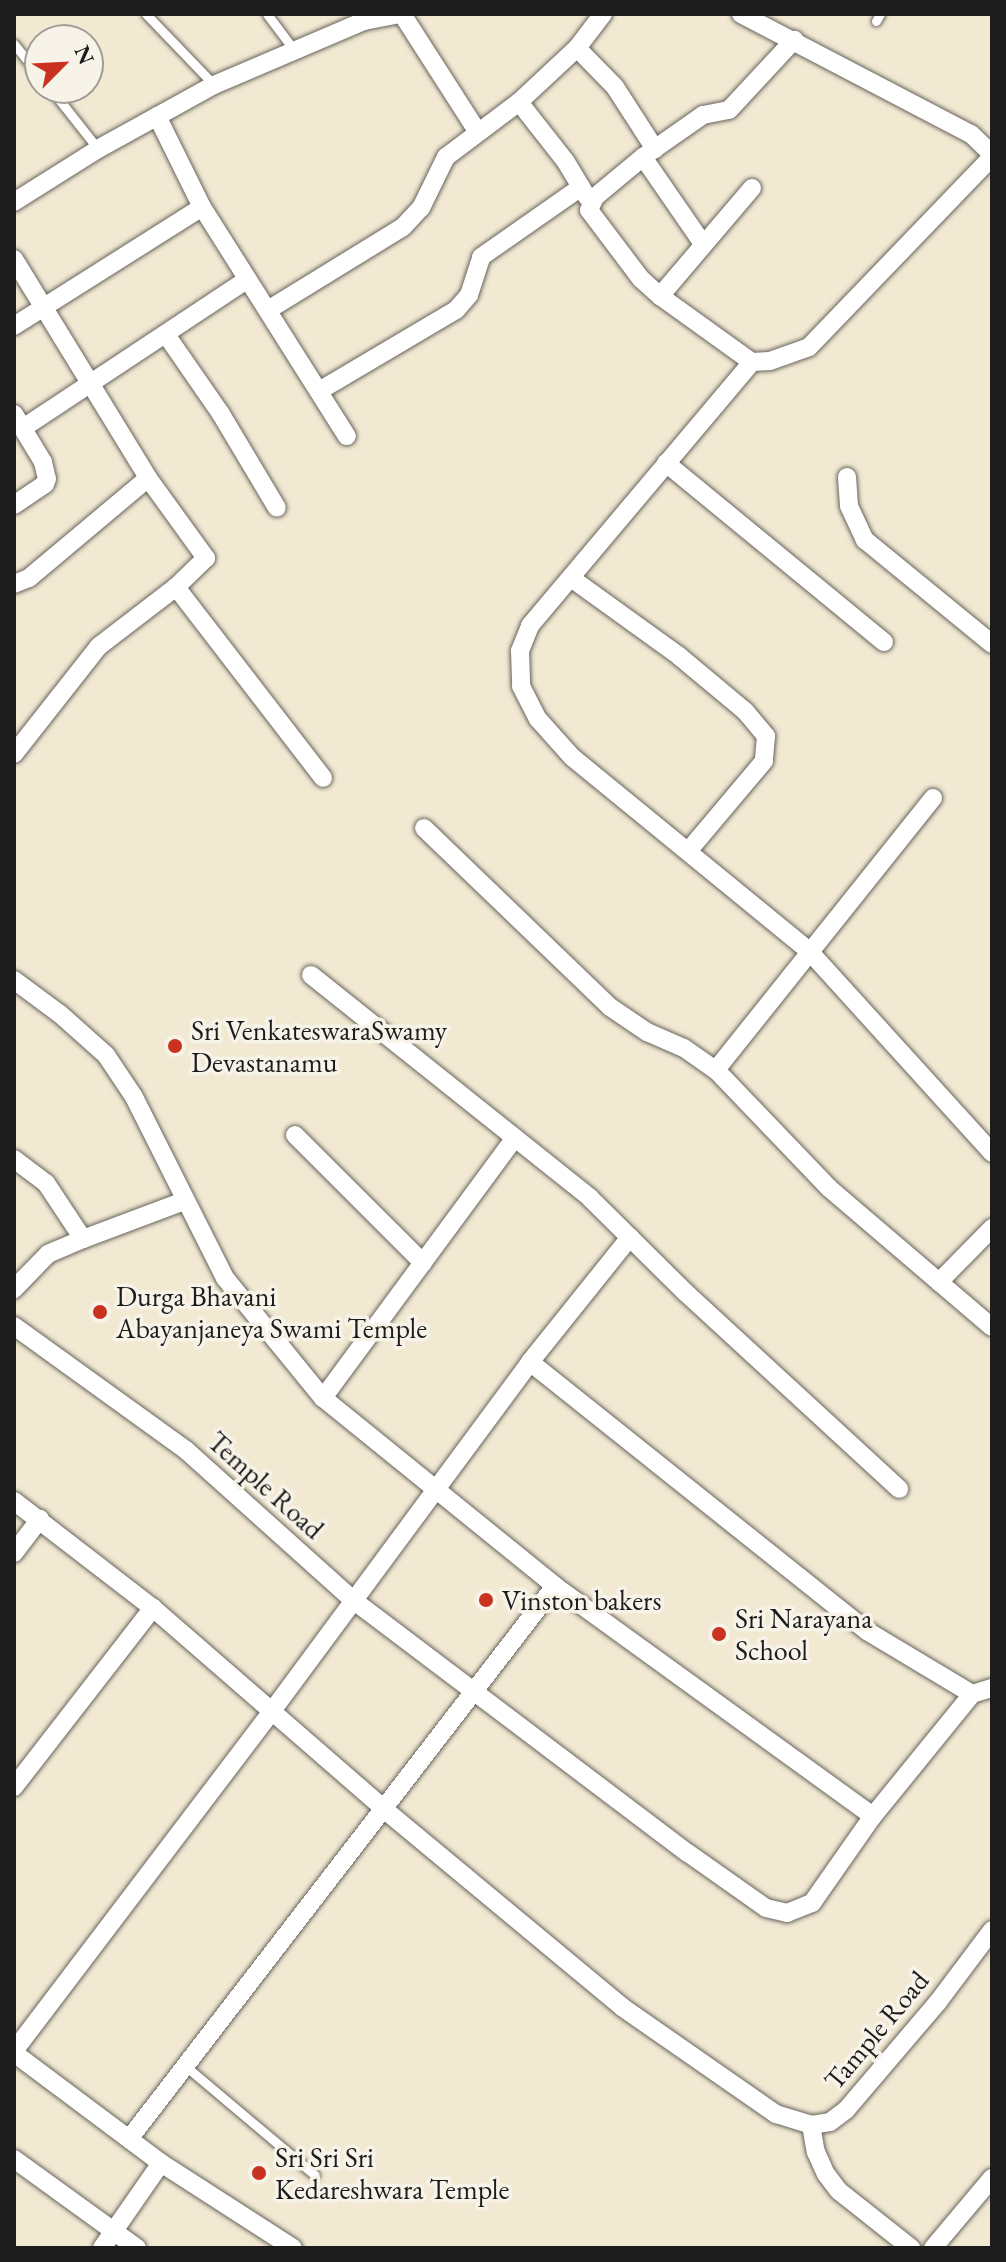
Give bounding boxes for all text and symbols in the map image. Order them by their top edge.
north arrow [24,24,104,104]
text: N [68,41,101,69]
place label: Sri VenkateswaraSwamy Devastanamu [191,1013,447,1079]
marker: Sri VenkateswaraSwamy Devastanamu [166,1037,184,1055]
place label: Durga Bhavani Abayanjaneya Swami Temple [116,1279,427,1345]
marker: Durga Bhavani Abayanjaneya Swami Temple [91,1303,109,1321]
street label: Temple Road [201,1424,331,1546]
place label: Vinston bakers [502,1583,661,1617]
marker: Vinston bakers [477,1591,495,1609]
place label: Sri Narayana School [735,1601,872,1667]
marker: Sri Narayana School [710,1625,728,1643]
street label: Tample Road [817,1964,935,2096]
place label: Sri Sri Sri Kedareshwara Temple [275,2140,509,2206]
marker: Sri Sri Sri Kedareshwara Temple [250,2164,268,2182]

